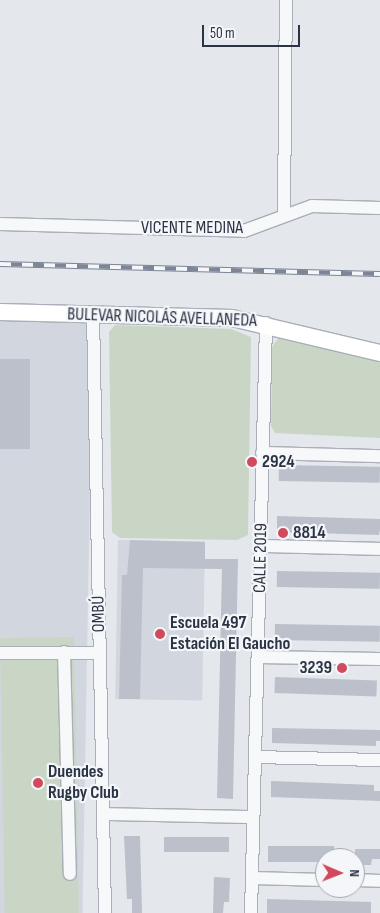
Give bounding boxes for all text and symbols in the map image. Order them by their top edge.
scale bar [205,15,302,47]
text: 50 m [210,24,235,43]
street label: VICENTE MEDINA [141,217,243,239]
street label: BULEVAR NICOLÁS AVELLANEDA [67,304,257,332]
place label: 2924 [262,451,295,473]
marker: 2924 [246,456,258,468]
place label: 8814 [293,522,326,544]
street label: CALLE 2019 [250,523,272,593]
marker: 8814 [277,527,289,539]
street label: OMBÚ [88,596,110,632]
place label: Escuela 497 Estación El Gaucho [170,613,290,656]
marker: Escuela 497 Estación El Gaucho [154,628,166,640]
place label: 3239 [299,657,332,679]
marker: 3239 [336,662,348,674]
place label: Duendes Rugby Club [48,762,119,804]
marker: Duendes Rugby Club [32,777,44,789]
north arrow [315,848,365,898]
text: N [346,869,363,877]

